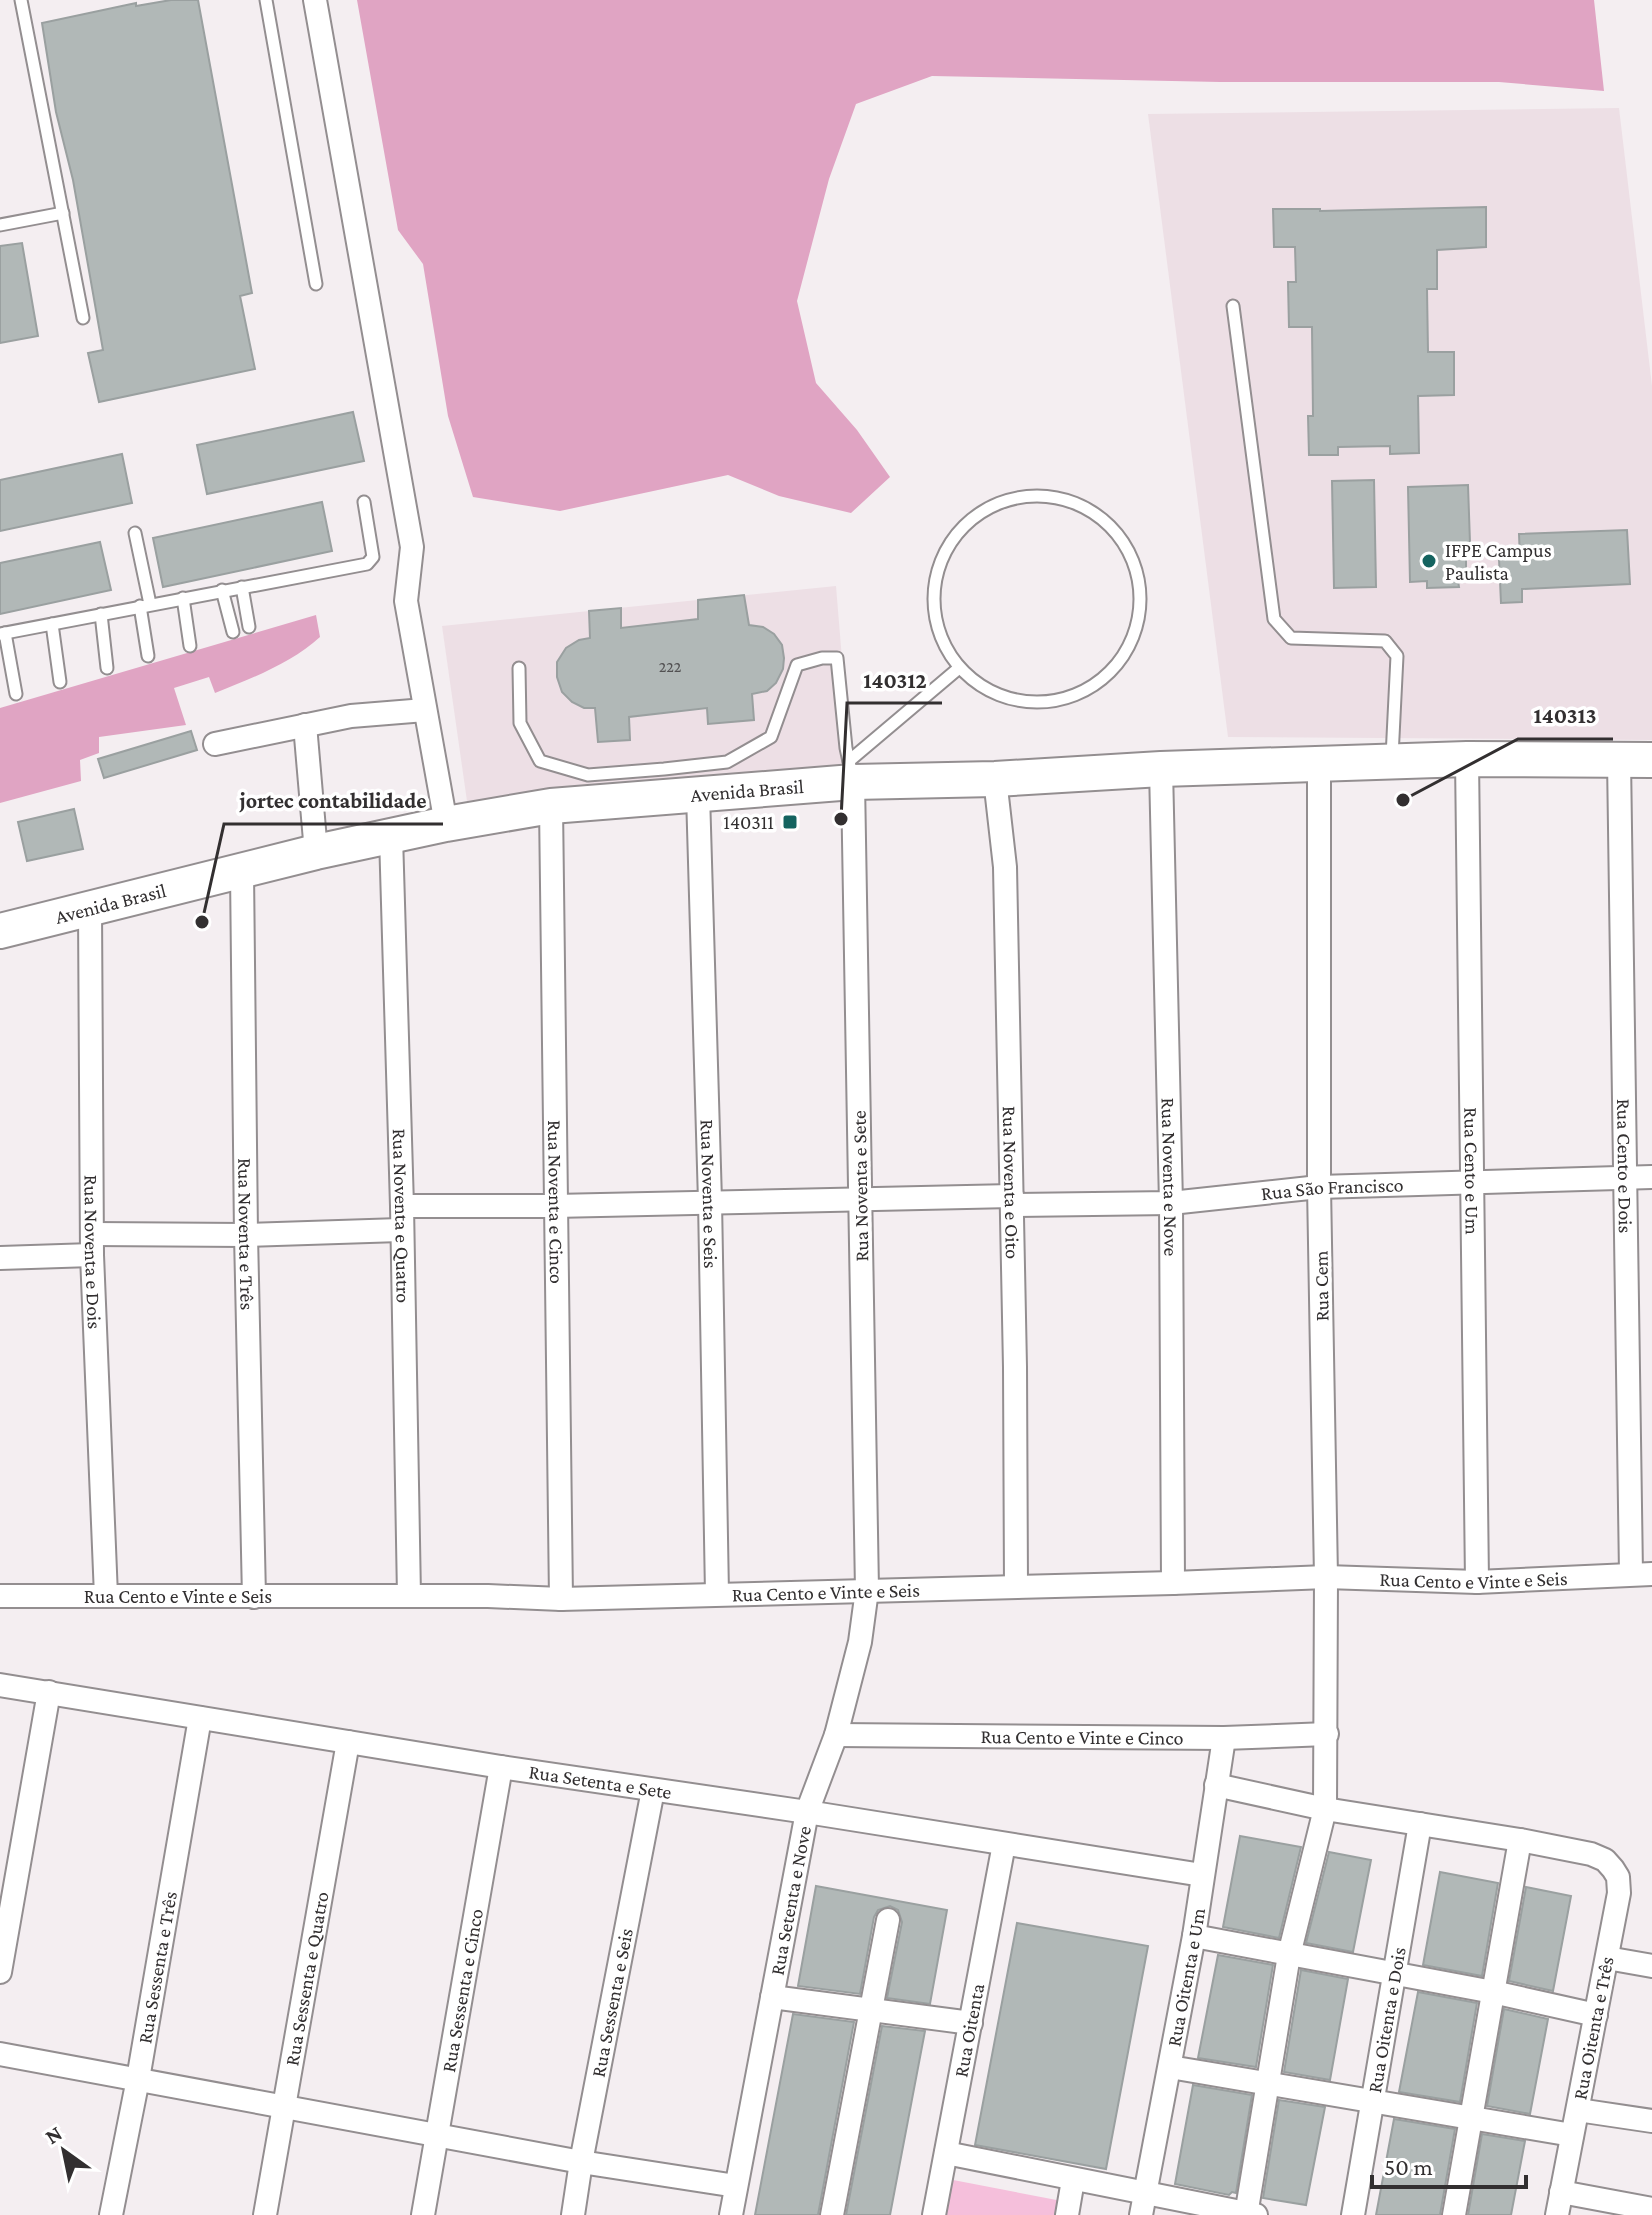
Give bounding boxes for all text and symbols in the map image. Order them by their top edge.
place label: IFPE Campus Paulista [1445,539,1552,584]
marker: IFPE Campus Paulista [1420,552,1438,570]
callout: 140312 [847,657,942,703]
house number: 222 [659,658,682,675]
text: 140312 [863,668,927,693]
callout: 140313 [1518,693,1613,739]
text: 140313 [1534,703,1596,728]
street label: Avenida Brasil [690,775,805,806]
callout: jortec contabilidade [224,778,443,824]
text: jortec contabilidade [239,788,426,813]
place label: 140311 [723,811,774,833]
marker: 140311 [781,813,799,831]
street label: Avenida Brasil [53,879,168,928]
street label: Rua Noventa e Nove [1158,1097,1182,1257]
street label: Rua Cento e Dois [1613,1098,1637,1234]
street label: Rua Noventa e Oito [999,1106,1024,1259]
street label: Rua Cento e Um [1460,1107,1484,1235]
street label: Rua Noventa e Sete [848,1110,872,1262]
street label: Rua Noventa e Seis [697,1119,722,1269]
street label: Rua Noventa e Cinco [544,1120,568,1284]
street label: Rua Noventa e Quatro [389,1128,415,1303]
street label: Rua Noventa e Três [234,1158,259,1310]
street label: Rua São Francisco [1260,1173,1404,1204]
street label: Rua Noventa e Dois [81,1175,106,1330]
street label: Rua Cem [1309,1250,1333,1322]
street label: Rua Cento e Vinte e Seis [1379,1567,1568,1593]
street label: Rua Cento e Vinte e Seis [731,1579,920,1606]
street label: Rua Cento e Vinte e Seis [84,1585,272,1607]
street label: Rua Cento e Vinte e Cinco [980,1725,1184,1749]
street label: Rua Setenta e Sete [527,1760,673,1803]
street label: Rua Setenta e Nove [765,1824,815,1977]
street label: Rua Sessenta e Três [133,1889,181,2045]
street label: Rua Sessenta e Quatro [280,1890,333,2067]
street label: Rua Sessenta e Cinco [437,1907,487,2074]
street label: Rua Oitenta e Um [1162,1907,1209,2048]
street label: Rua Sessenta e Seis [587,1926,637,2079]
street label: Rua Oitenta e Dois [1363,1945,1410,2094]
street label: Rua Oitenta e Três [1568,1954,1618,2101]
street label: Rua Oitenta [949,1982,988,2079]
north arrow [24,2111,104,2191]
text: N [40,2120,66,2149]
scale bar [1372,2139,1526,2189]
text: 50 m [1384,2153,1433,2180]

